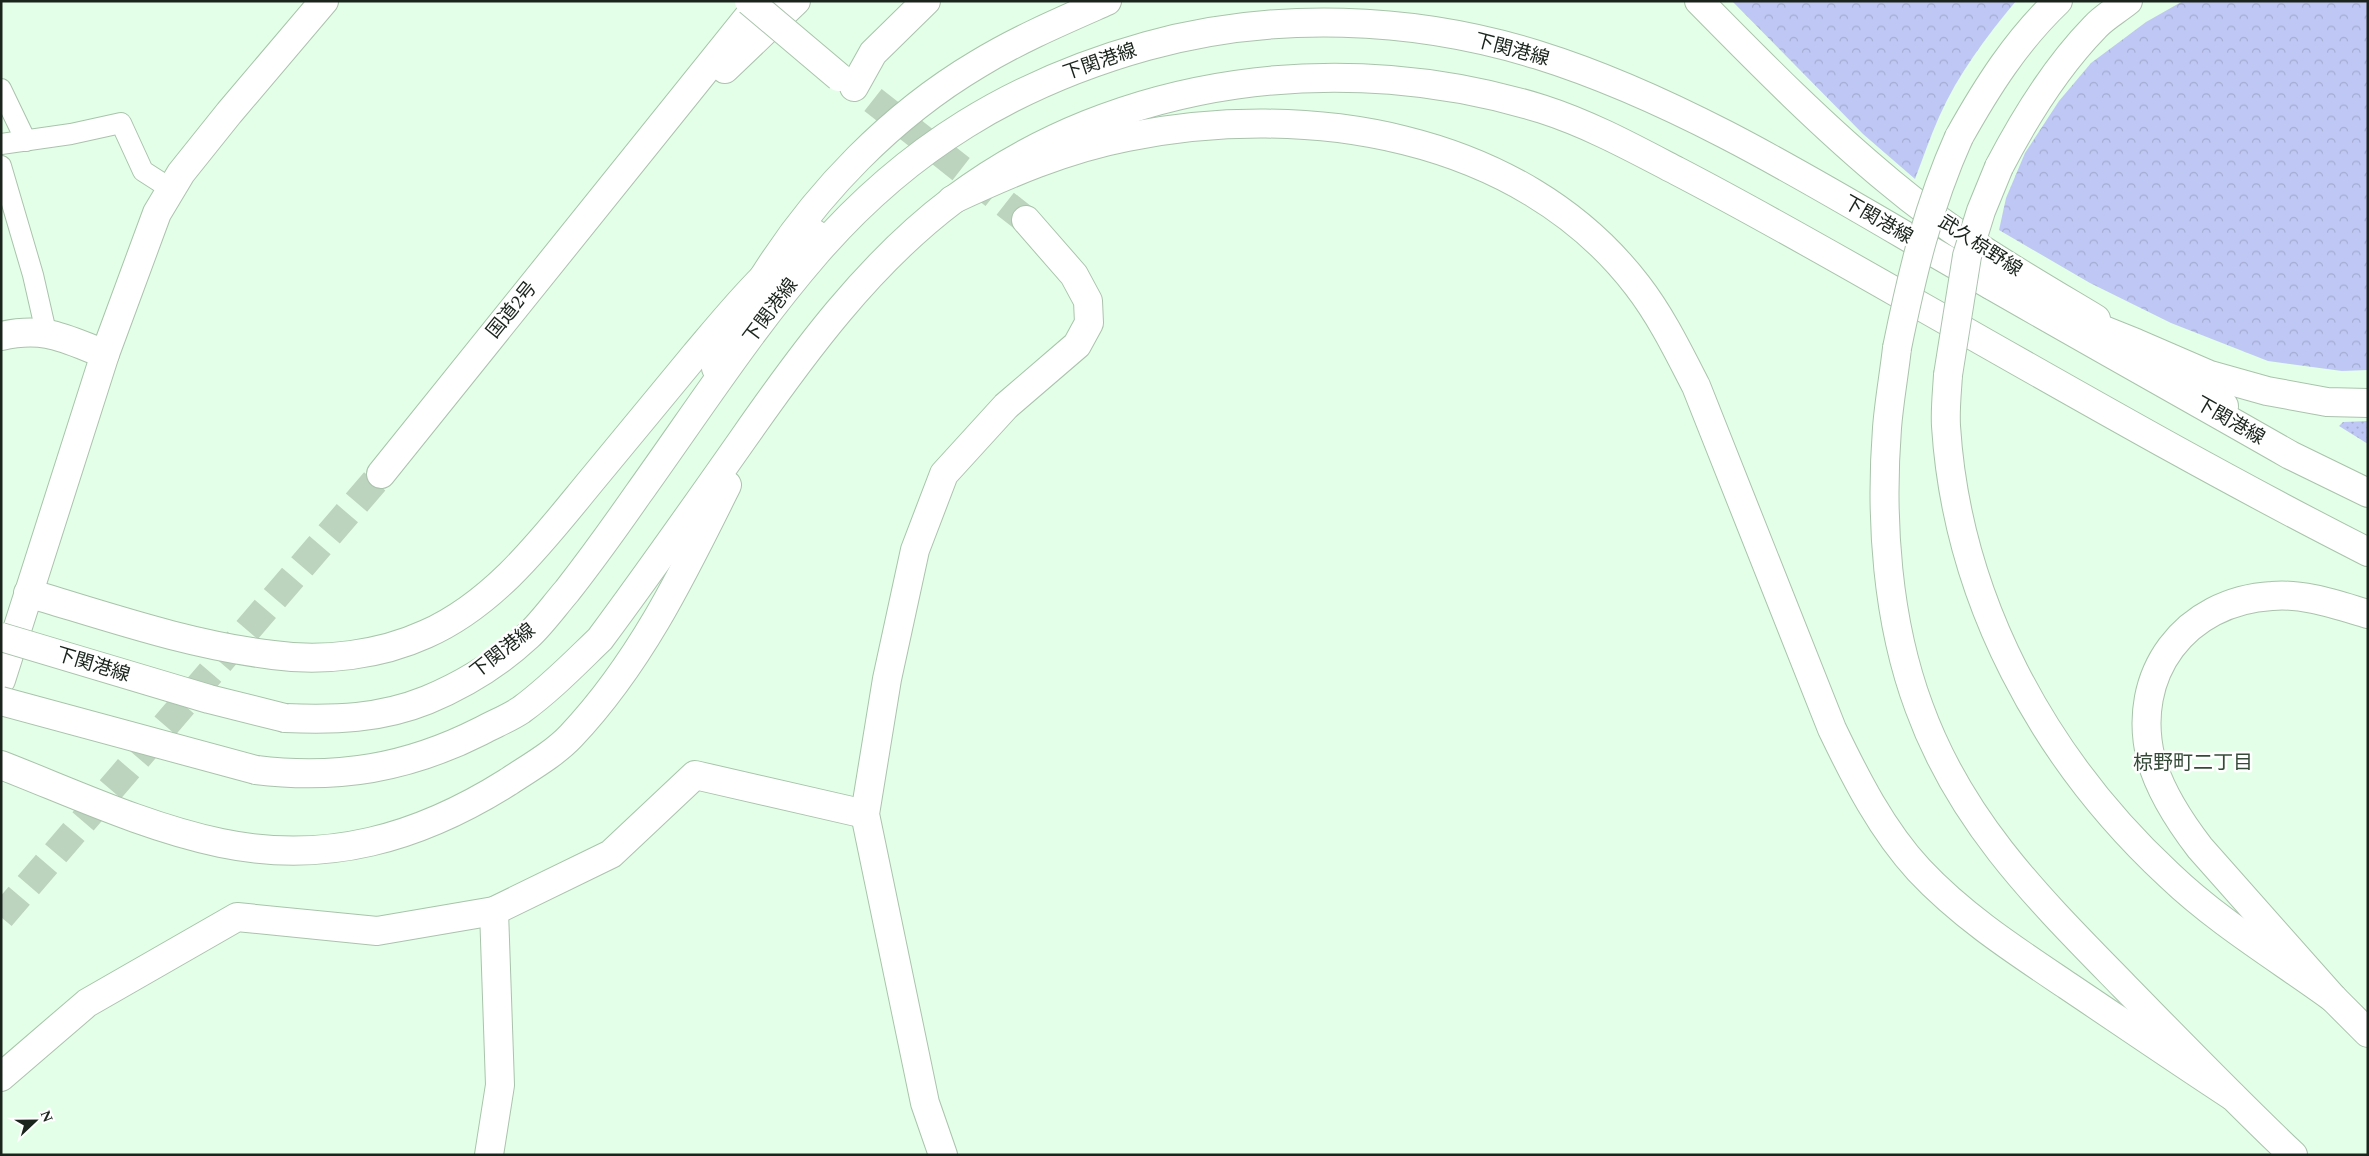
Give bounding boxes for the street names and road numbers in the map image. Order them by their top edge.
street label: 下関港線 [1472,26,1552,74]
street label: 下関港線 [1059,36,1141,88]
street label: 下関港線 [1838,188,1918,252]
street label: 武久椋野線 [1932,208,2028,284]
street label: 下関港線 [737,272,805,350]
street label: 国道2号 [480,275,544,345]
street label: 下関港線 [2190,389,2270,453]
street label: 下関港線 [464,616,542,686]
street label: 下関港線 [52,640,134,690]

